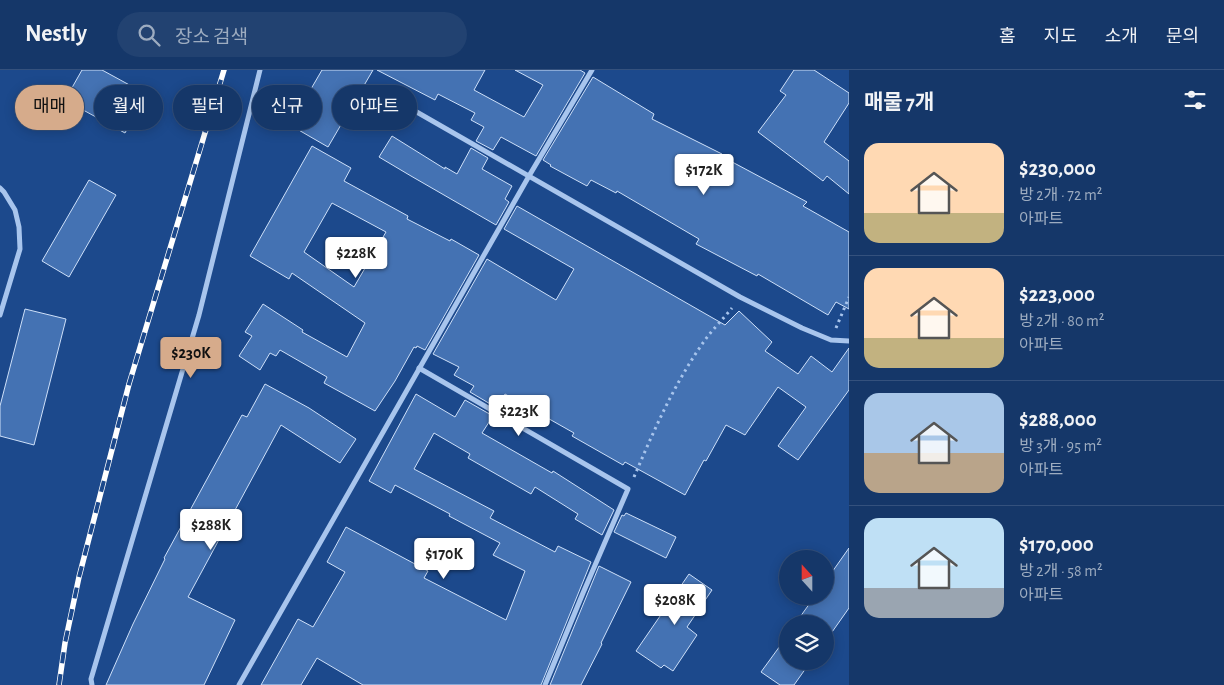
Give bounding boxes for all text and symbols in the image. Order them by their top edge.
search box [117,12,467,57]
icon: search [135,21,163,49]
text: Nestly [25,22,87,46]
text: 장소 검색 [175,28,248,47]
text: 홈 [999,28,1016,46]
text: 지도 [1044,28,1077,46]
text: 소개 [1105,28,1138,46]
text: 문의 [1166,28,1199,46]
chip: 매매 [15,85,84,130]
chip: 월세 [94,85,163,130]
chip: 필터 [173,85,242,130]
chip: 신규 [252,85,322,130]
chip: 아파트 [332,85,417,130]
icon: filters [1181,86,1209,114]
text: 매물 7개 [864,92,934,113]
pin: $172K [669,154,739,196]
text: $230,000 [1019,158,1096,179]
text: $172K [686,162,722,178]
icon: home [904,163,964,223]
text: 방 2개 · 72 m² [1019,187,1102,203]
text: 아파트 [1019,211,1063,227]
pin: $228K [321,236,391,279]
text: $228K [336,245,376,261]
text: $223,000 [1019,284,1095,305]
icon: home [904,288,964,348]
text: 방 2개 · 80 m² [1019,313,1104,329]
pin: $230K [156,336,226,379]
text: 아파트 [1019,337,1063,353]
text: $230K [171,345,211,361]
pin: $223K [484,394,554,437]
text: $223K [500,403,538,419]
text: $288,000 [1019,409,1097,430]
icon: home [904,413,964,473]
text: 방 3개 · 95 m² [1019,438,1102,454]
text: 아파트 [1019,462,1063,478]
pin: $288K [176,508,246,551]
text: $288K [191,517,231,533]
text: $170,000 [1019,534,1094,555]
pin: $170K [409,538,479,580]
icon: home [904,538,964,598]
text: $170K [425,546,463,562]
north arrow [779,550,834,605]
map controls [779,550,834,670]
text: 방 2개 · 58 m² [1019,563,1103,579]
pin: $208K [640,584,710,626]
text: 아파트 [1019,587,1063,603]
text: $208K [655,592,695,608]
button: layers [779,615,834,670]

